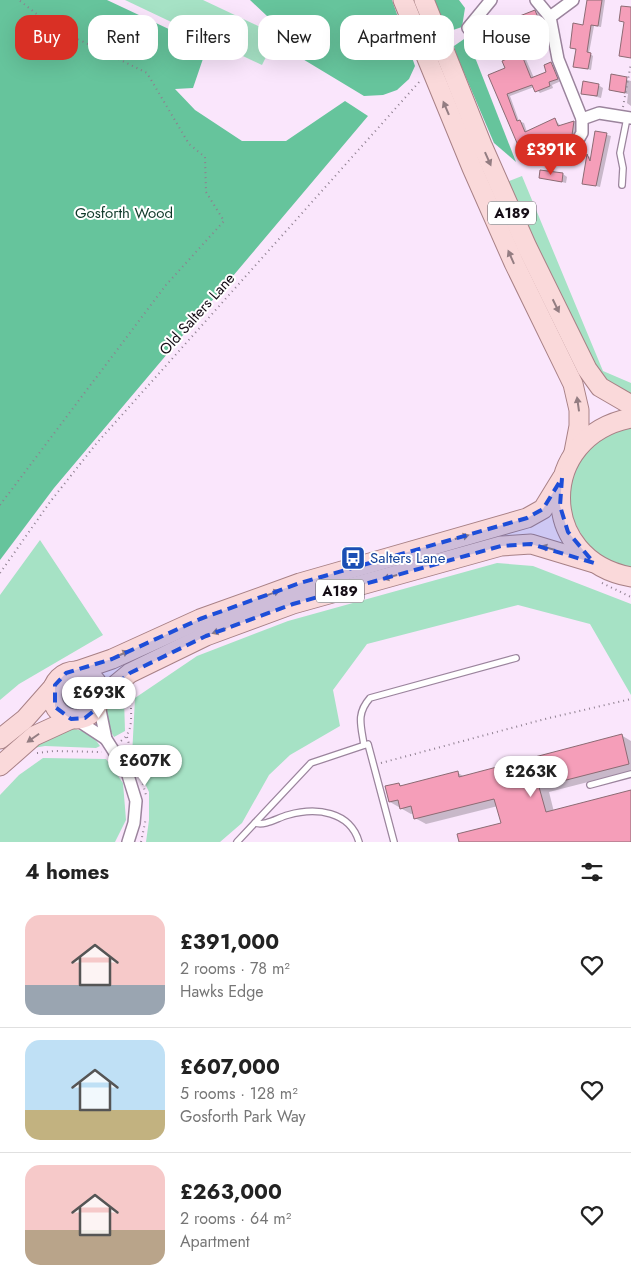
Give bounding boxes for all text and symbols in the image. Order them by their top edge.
chip: Buy [15,15,78,60]
chip: Rent [88,15,158,60]
chip: Filters [168,15,248,60]
chip: New [258,15,330,60]
chip: Apartment [340,15,454,60]
chip: House [464,15,549,60]
one-way arrow [442,100,449,115]
pin: £391K [516,134,586,176]
text: £391K [526,138,576,161]
one-way arrow [485,152,493,166]
park label: Gosforth Wood [75,202,173,224]
road number: A189 [488,202,536,224]
one-way arrow [507,249,515,264]
street label: Old Salters Lane [154,268,240,360]
one-way arrow [552,299,560,313]
one-way arrow [574,396,582,412]
one-way arrow [454,533,470,541]
one-way arrow [540,544,555,552]
bus stop icon: Salters Lane [340,545,366,571]
place label: Salters Lane [370,547,446,569]
one-way arrow [383,573,398,581]
road number: A189 [316,580,364,602]
one-way arrow [265,589,280,596]
one-way arrow [212,628,226,636]
one-way arrow [115,650,130,659]
pin: £693K [64,676,134,719]
text: £693K [73,681,125,704]
one-way arrow [26,733,40,743]
pin: £607K [110,744,180,787]
text: £607K [119,749,171,772]
pin: £263K [496,756,566,798]
text: £263K [505,760,557,783]
text: 4 homes [25,857,109,887]
icon: filters [578,858,606,886]
text: £391,000 [180,927,279,957]
icon: home [65,935,125,995]
icon: heart [578,951,606,979]
text: 2 rooms · 78 m² [180,957,290,980]
text: Hawks Edge [180,980,264,1003]
text: £607,000 [180,1052,280,1082]
icon: home [65,1060,125,1120]
icon: heart [578,1076,606,1104]
text: 5 rooms · 128 m² [180,1082,298,1105]
text: Gosforth Park Way [180,1105,306,1128]
text: £263,000 [180,1177,282,1207]
icon: home [65,1185,125,1245]
icon: heart [578,1201,606,1229]
text: 2 rooms · 64 m² [180,1207,291,1230]
text: Apartment [180,1230,250,1253]

